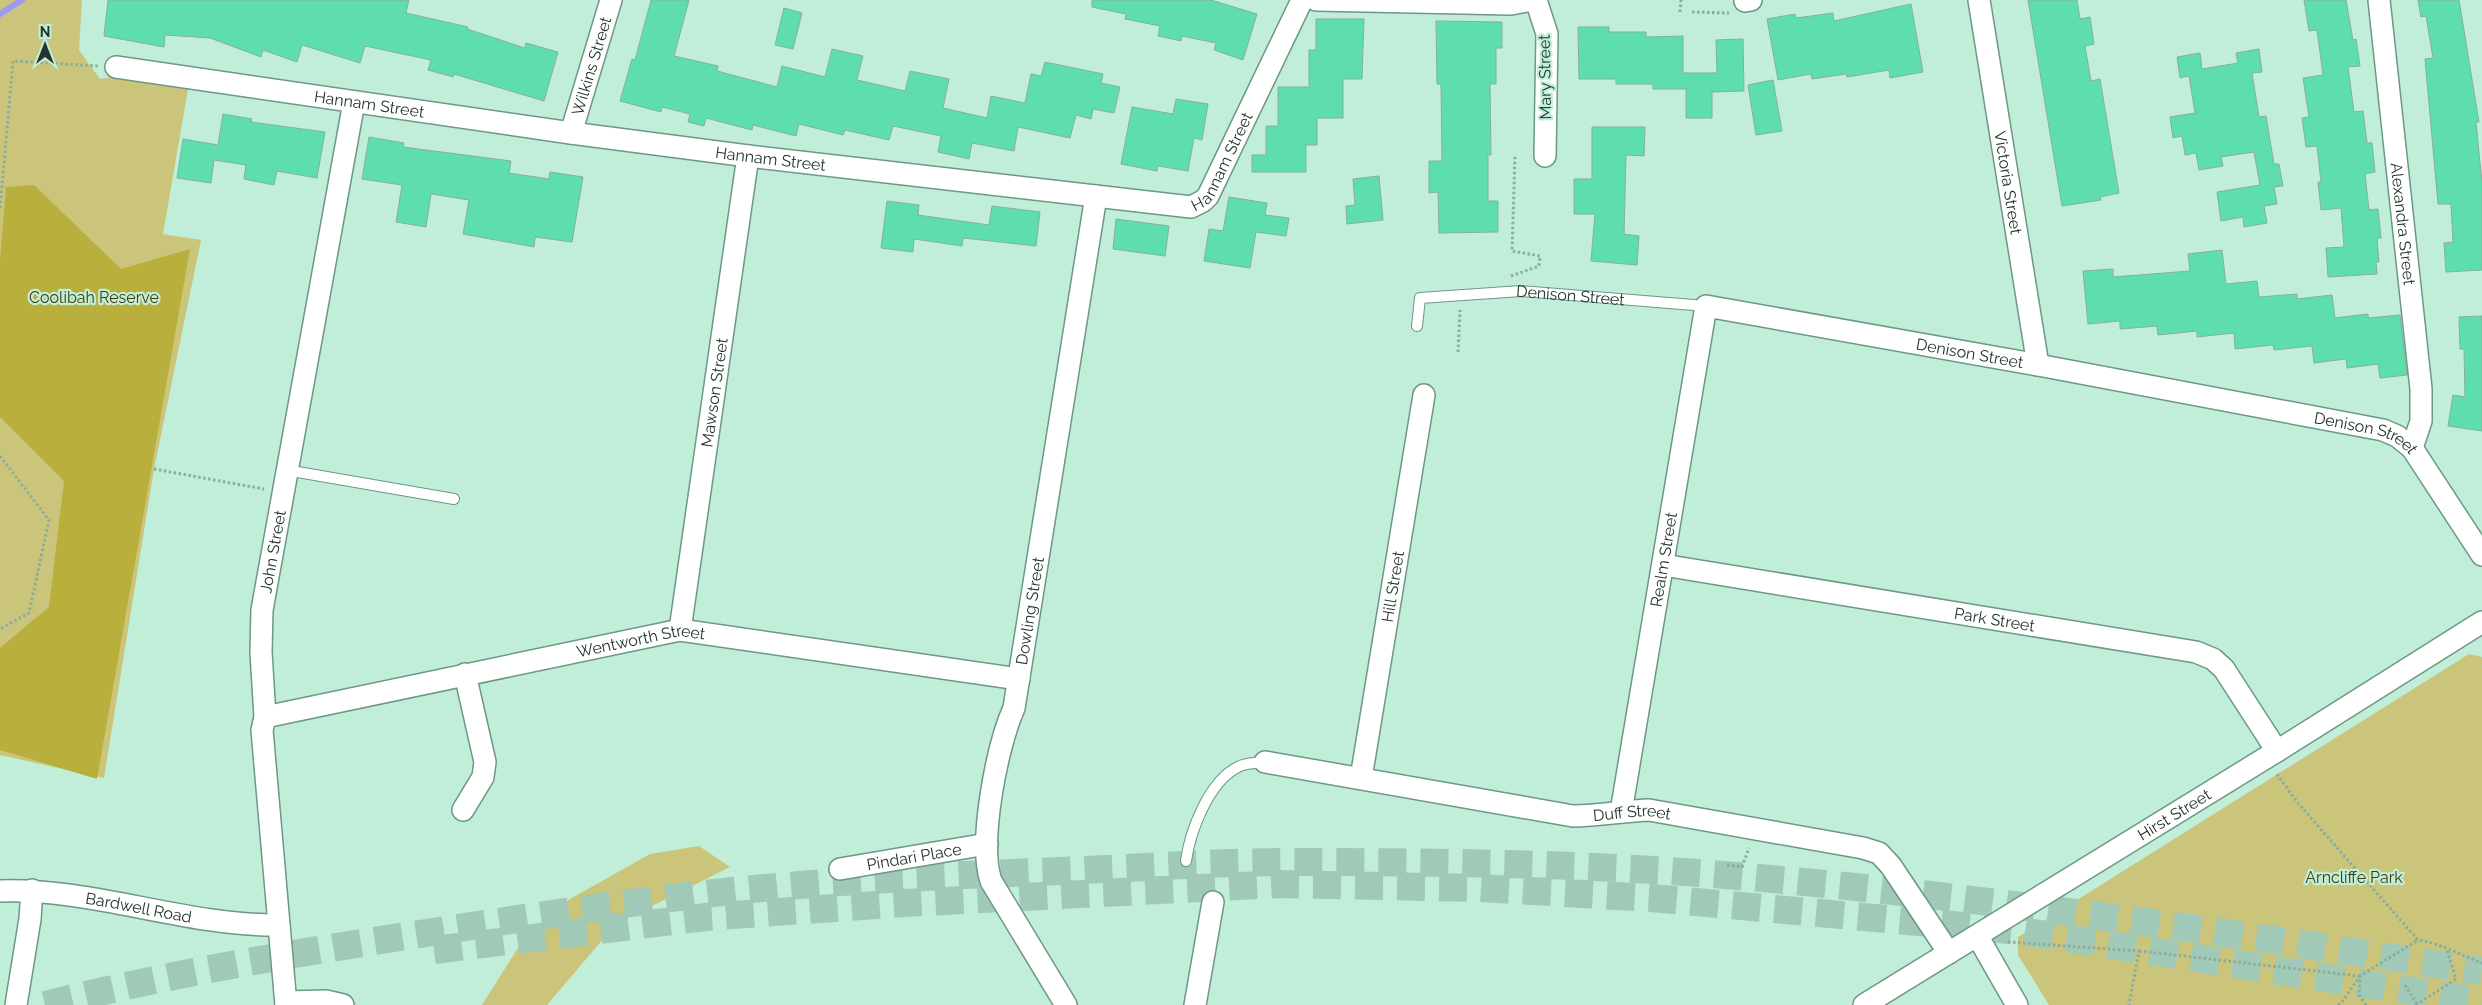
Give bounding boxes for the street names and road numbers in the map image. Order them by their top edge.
street label: Wilkins Street [567,14,615,118]
street label: Mary Street [1535,34,1555,120]
street label: Hannam Street [313,86,426,121]
street label: Hannam Street [1188,108,1257,215]
street label: Victoria Street [1991,130,2026,236]
street label: Hannam Street [714,142,827,174]
street label: Alexandra Street [2387,161,2419,287]
street label: Denison Street [1515,281,1626,309]
street label: Denison Street [1915,334,2026,372]
street label: Mawson Street [697,336,731,448]
street label: Denison Street [2313,408,2423,458]
street label: John Street [256,508,290,595]
street label: Realm Street [1646,510,1681,608]
street label: Hill Street [1377,549,1408,624]
street label: Dowling Street [1012,555,1048,666]
street label: Park Street [1953,603,2037,635]
street label: Wentworth Street [575,620,707,661]
street label: Hirst Street [2134,784,2215,844]
street label: Duff Street [1592,800,1673,825]
street label: Pindari Place [865,839,963,874]
street label: Bardwell Road [84,888,193,926]

